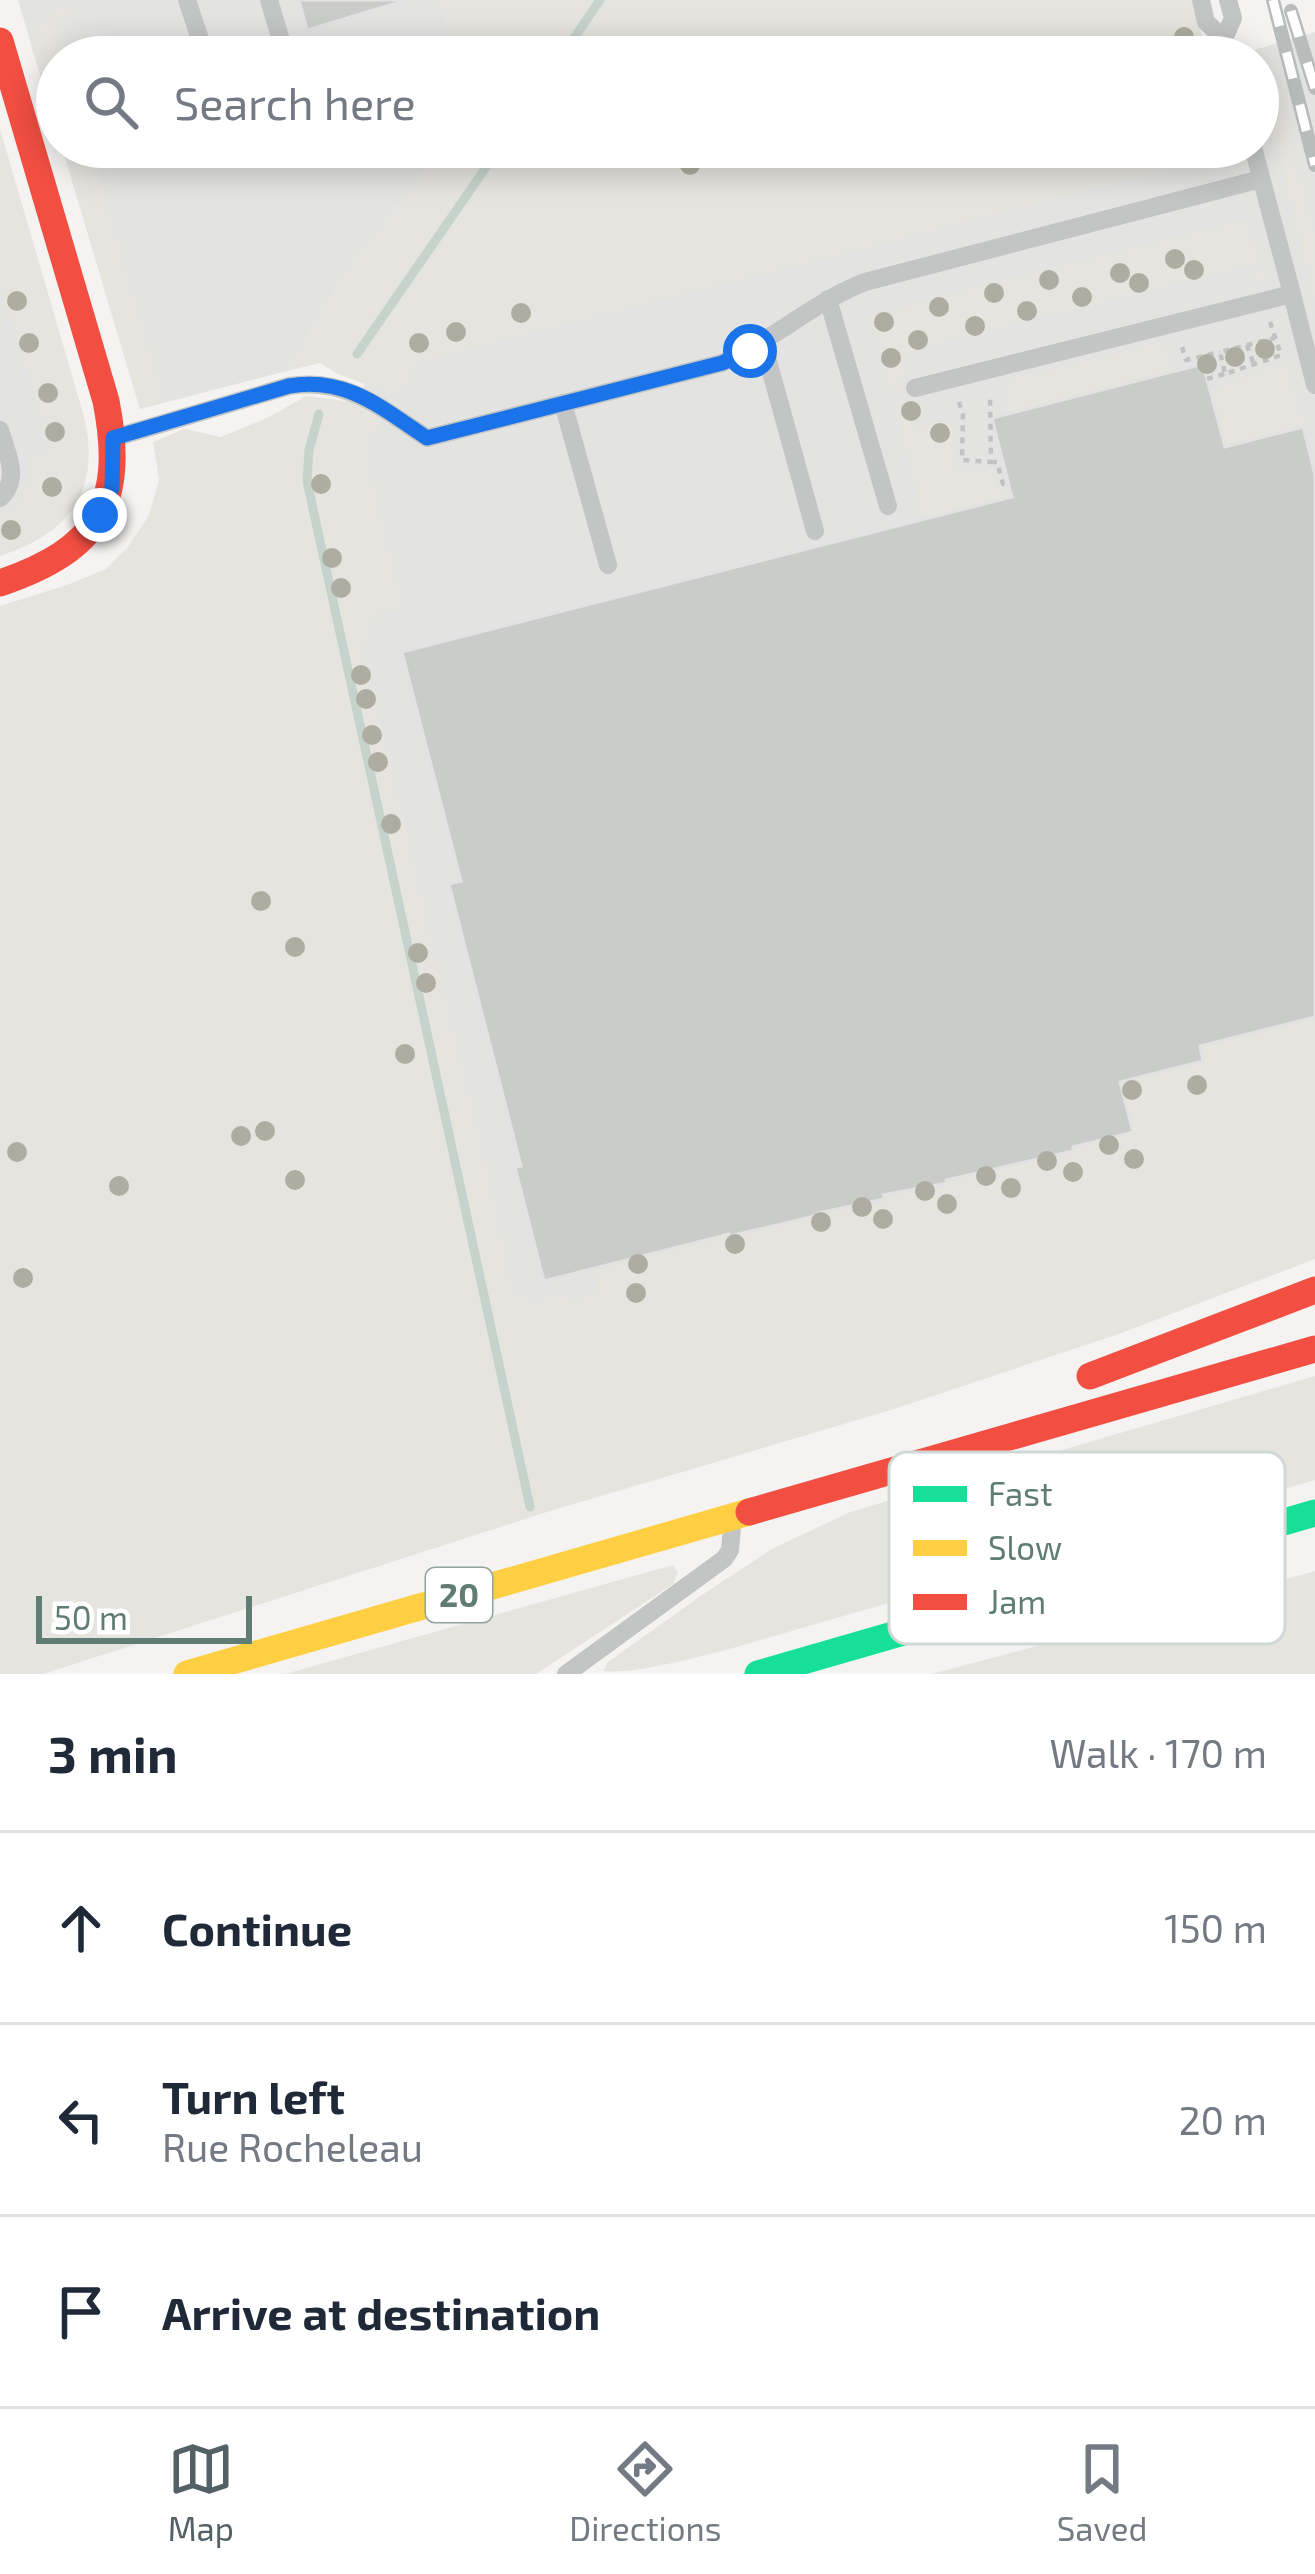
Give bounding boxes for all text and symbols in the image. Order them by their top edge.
search box [36,36,1279,168]
icon: search [78,69,144,135]
text: Search here [174,75,416,129]
route start [723,324,777,378]
route end [73,488,127,542]
legend [889,1452,1285,1644]
text: Fast [988,1473,1052,1513]
text: Slow [988,1527,1062,1567]
road number: 20 [426,1568,492,1622]
text: Jam [988,1581,1046,1621]
scale bar [36,1590,252,1643]
text: 50 m [54,1597,128,1637]
text: 3 min [48,1722,178,1783]
text: Walk · 170 m [1050,1729,1267,1776]
icon: ahead [48,1895,114,1961]
text: Continue [162,1901,352,1955]
text: 150 m [1164,1904,1267,1951]
text: Turn left [162,2069,345,2123]
icon: left [48,2087,114,2153]
text: 20 m [1179,2096,1267,2143]
text: Rue Rocheleau [162,2123,423,2170]
icon: arrive [48,2279,114,2345]
text: Arrive at destination [162,2285,600,2339]
tab: Map [168,2436,234,2548]
tab: Directions [569,2436,721,2548]
tab: Saved [1057,2436,1147,2548]

